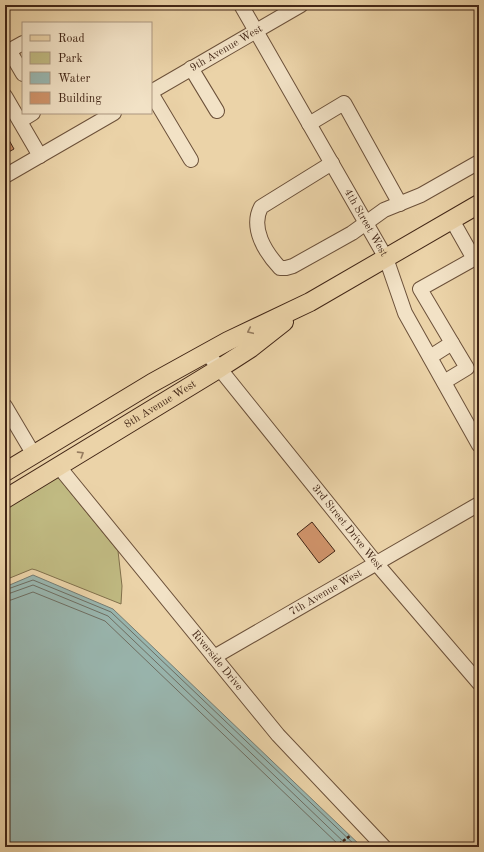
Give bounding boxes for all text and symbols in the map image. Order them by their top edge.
legend [22,22,152,114]
street label: 9th Avenue West [188,23,265,74]
text: Road [58,33,85,45]
text: Park [58,53,83,65]
text: Water [58,73,91,85]
text: Building [58,93,102,105]
street label: 4th Street West [342,187,390,259]
one-way arrow [246,326,254,334]
street label: 8th Avenue West [123,378,198,430]
one-way arrow [77,451,84,458]
street label: 3rd Street Drive West [310,483,385,572]
street label: 7th Avenue West [288,567,364,618]
street label: Riverside Drive [189,628,245,692]

